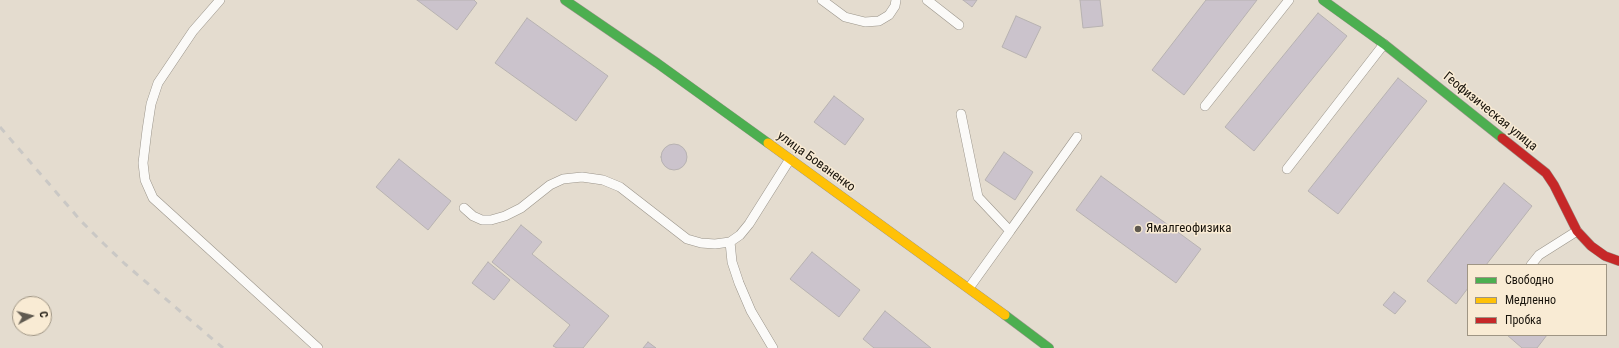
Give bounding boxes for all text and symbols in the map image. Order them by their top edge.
street label: Геофизическая улица [1440,69,1540,155]
street label: улица Бованенко [774,128,858,196]
place label: Ямалгеофизика [1146,221,1232,237]
marker: Ямалгеофизика [1133,224,1143,234]
legend [1467,264,1607,336]
text: Свободно [1505,273,1554,287]
text: Медленно [1505,293,1556,307]
north arrow [12,296,52,336]
text: С [37,311,50,319]
text: Пробка [1505,313,1542,327]

